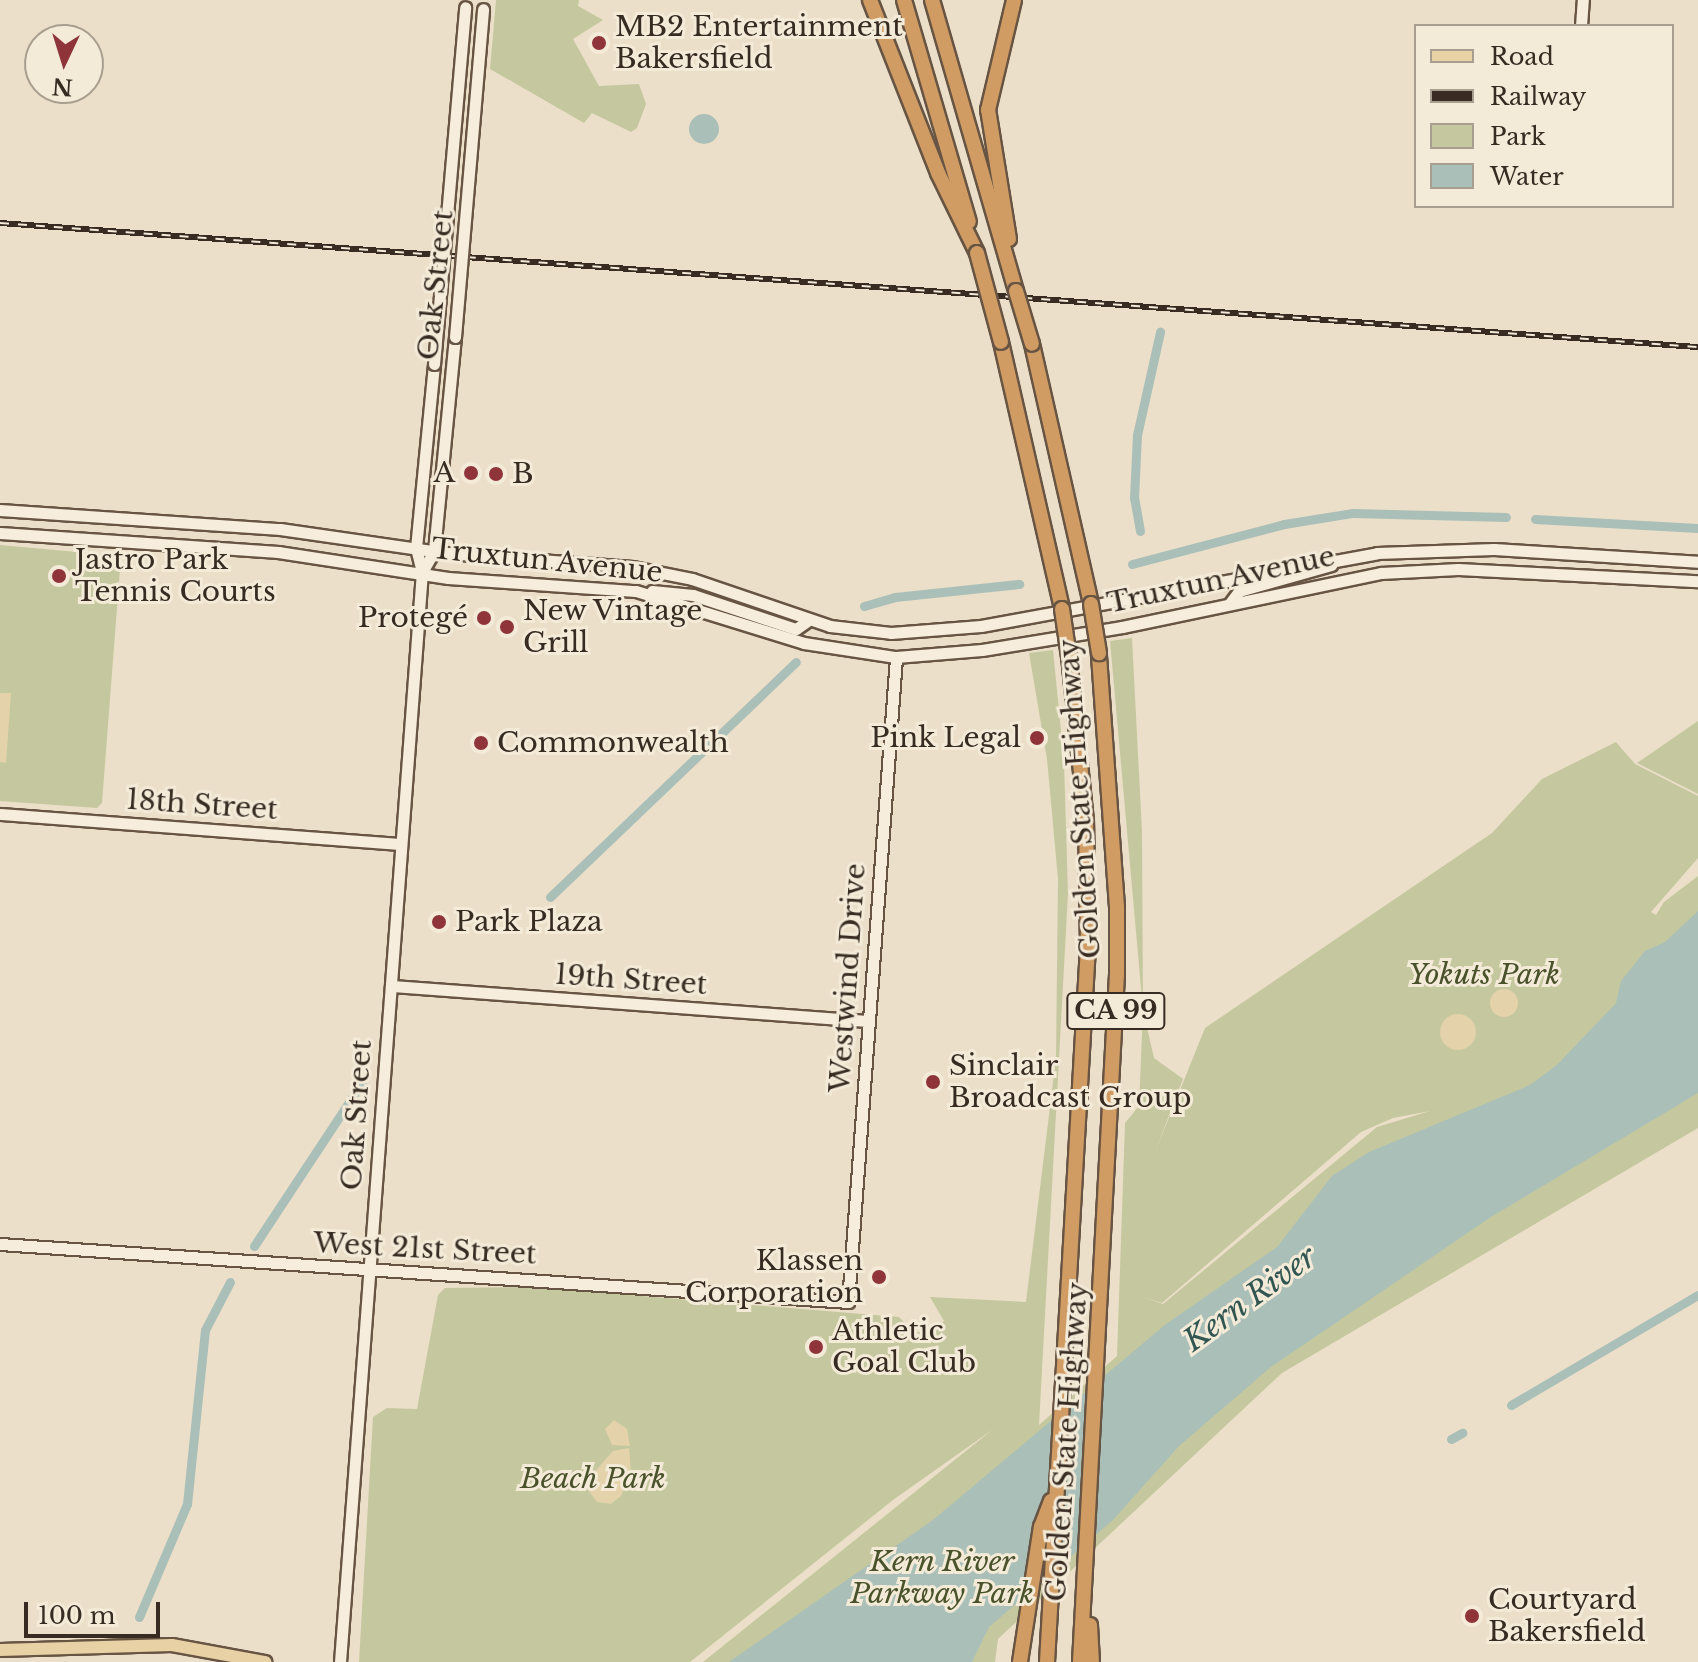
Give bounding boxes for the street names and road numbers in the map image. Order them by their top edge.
street label: Oak Street [411,208,461,362]
street label: Truxtun Avenue [429,532,665,590]
street label: Truxtun Avenue [1104,539,1338,621]
street label: Golden State Highway [1052,638,1108,960]
street label: 18th Street [125,783,279,827]
street label: Westwind Drive [823,862,873,1094]
street label: 19th Street [554,958,708,1002]
road number: CA 99 [1064,989,1168,1033]
street label: Oak Street [335,1038,379,1192]
street label: West 21st Street [313,1226,537,1272]
street label: Golden State Highway [1039,1281,1095,1603]

